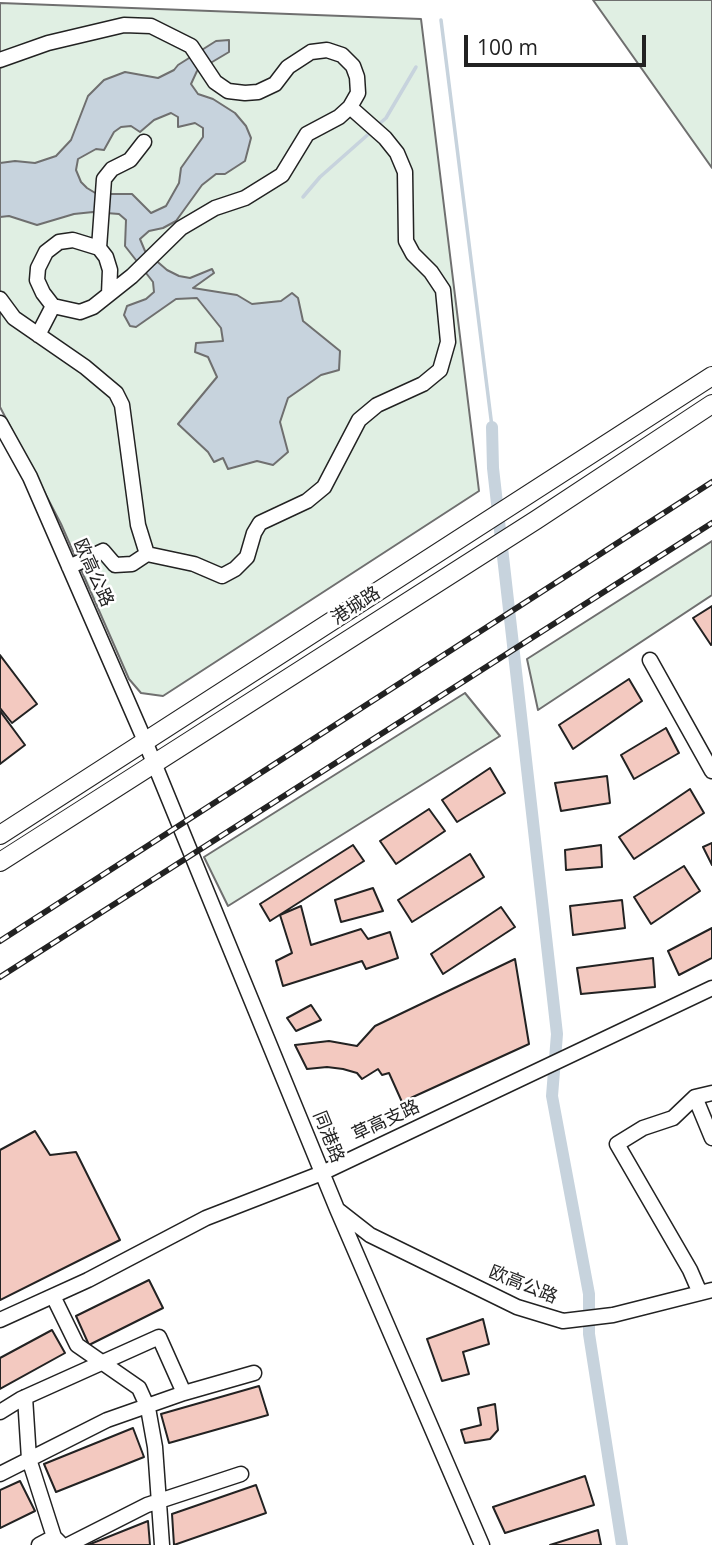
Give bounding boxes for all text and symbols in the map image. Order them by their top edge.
scale bar [467,21,649,65]
text: 100 m [477,33,538,61]
street label: 欧高公路 [68,536,118,610]
street label: 港城路 [327,582,385,630]
street label: 草高支路 [349,1096,423,1146]
street label: 同港路 [308,1108,348,1166]
street label: 欧高公路 [486,1262,560,1308]

